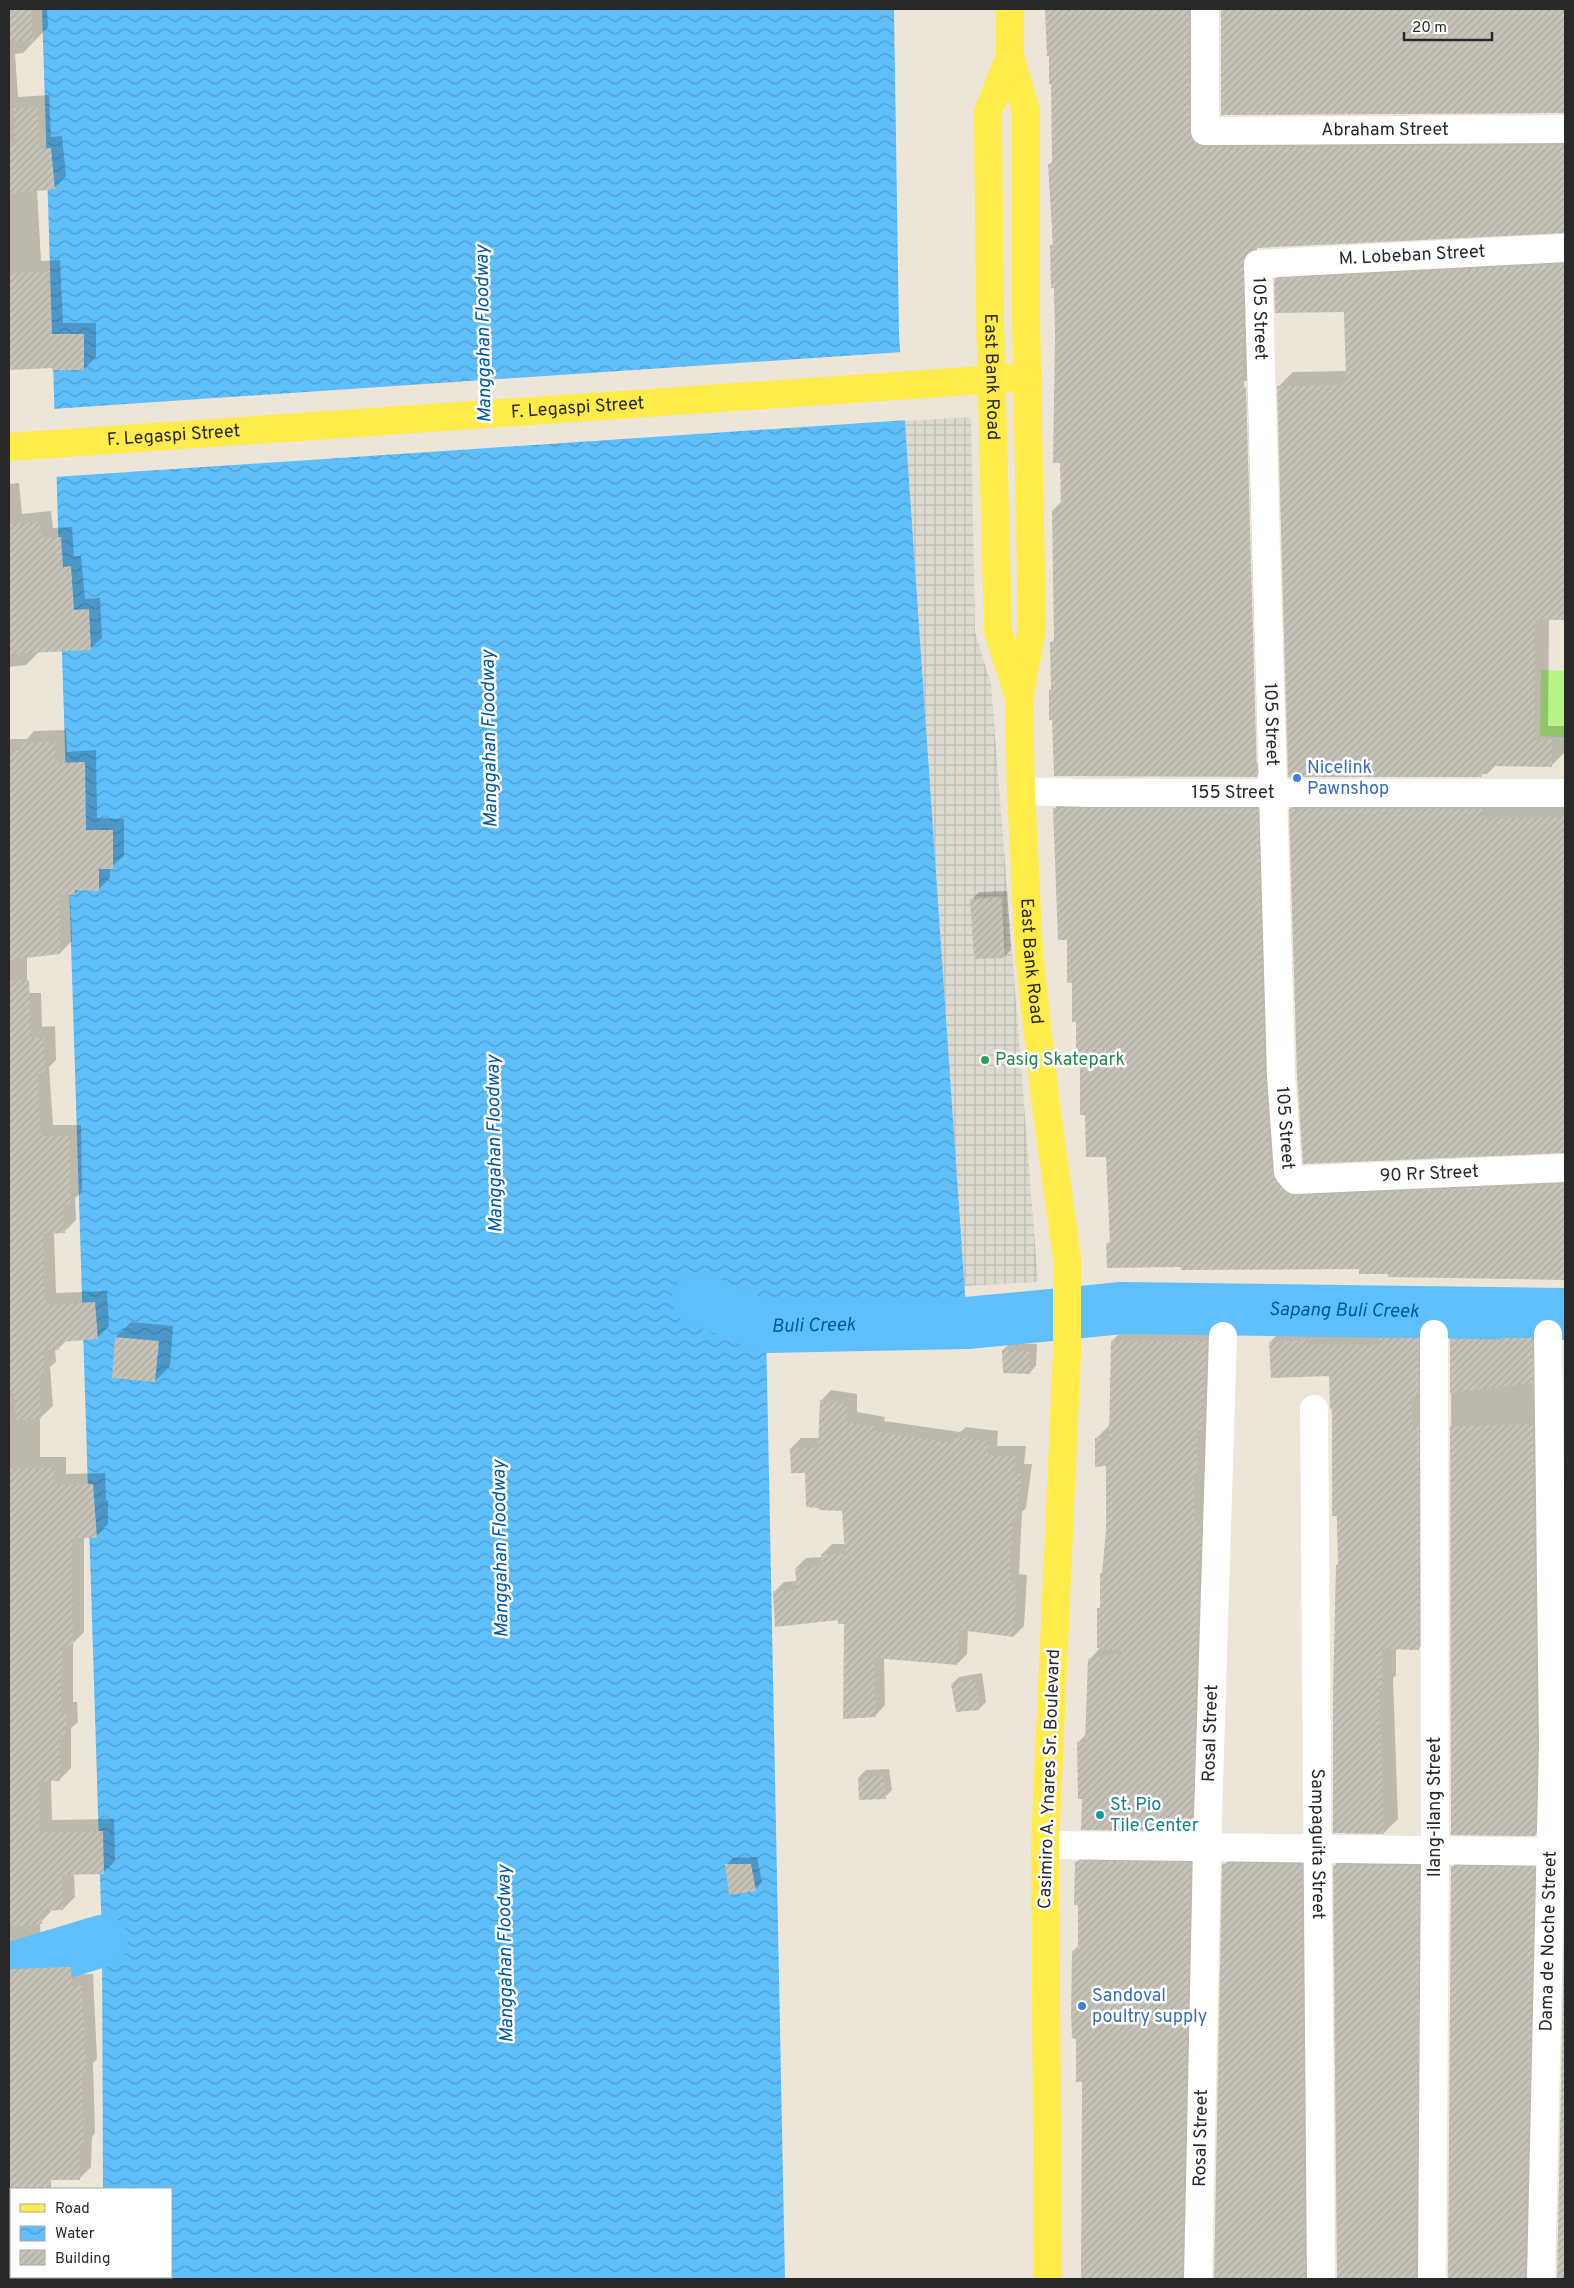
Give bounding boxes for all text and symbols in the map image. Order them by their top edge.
scale bar [1404,10,1492,42]
text: 20 m [1412,19,1447,38]
street label: Abraham Street [1321,118,1449,142]
street label: M. Lobeban Street [1338,241,1486,271]
water label: Manggahan Floodway [470,244,498,423]
street label: 105 Street [1247,277,1272,361]
street label: East Bank Road [978,313,1005,440]
street label: F. Legaspi Street [510,392,645,424]
street label: F. Legaspi Street [106,420,241,452]
water label: Manggahan Floodway [476,649,504,828]
street label: 105 Street [1258,682,1284,766]
place label: Nicelink Pawnshop [1307,757,1389,801]
marker: Nicelink Pawnshop [1291,772,1303,784]
street label: 155 Street [1192,782,1274,805]
street label: East Bank Road [1015,897,1048,1025]
place label: Pasig Skatepark [995,1049,1125,1072]
water label: Manggahan Floodway [481,1054,509,1233]
marker: Pasig Skatepark [979,1054,991,1066]
street label: 105 Street [1270,1086,1299,1171]
street label: 90 Rr Street [1379,1160,1479,1188]
water label: Sapang Buli Creek [1268,1298,1419,1324]
water label: Buli Creek [771,1313,856,1339]
water label: Manggahan Floodway [487,1459,515,1638]
street label: Casimiro A. Ynares Sr. Boulevard [1034,1649,1066,1909]
street label: Rosal Street [1198,1684,1224,1782]
street label: Ilang-ilang Street [1424,1737,1447,1877]
street label: Sampaguita Street [1305,1768,1330,1920]
place label: St. Pio Tile Center [1110,1794,1199,1838]
marker: St. Pio Tile Center [1094,1809,1106,1821]
street label: Dama de Noche Street [1535,1850,1562,2032]
water label: Manggahan Floodway [492,1864,520,2043]
place label: Sandoval poultry supply [1092,1985,1207,2029]
marker: Sandoval poultry supply [1076,2000,1088,2012]
street label: Rosal Street [1188,2089,1213,2187]
legend [10,2188,172,2278]
text: Road [55,2200,90,2219]
text: Water [55,2225,95,2244]
text: Building [55,2250,110,2269]

